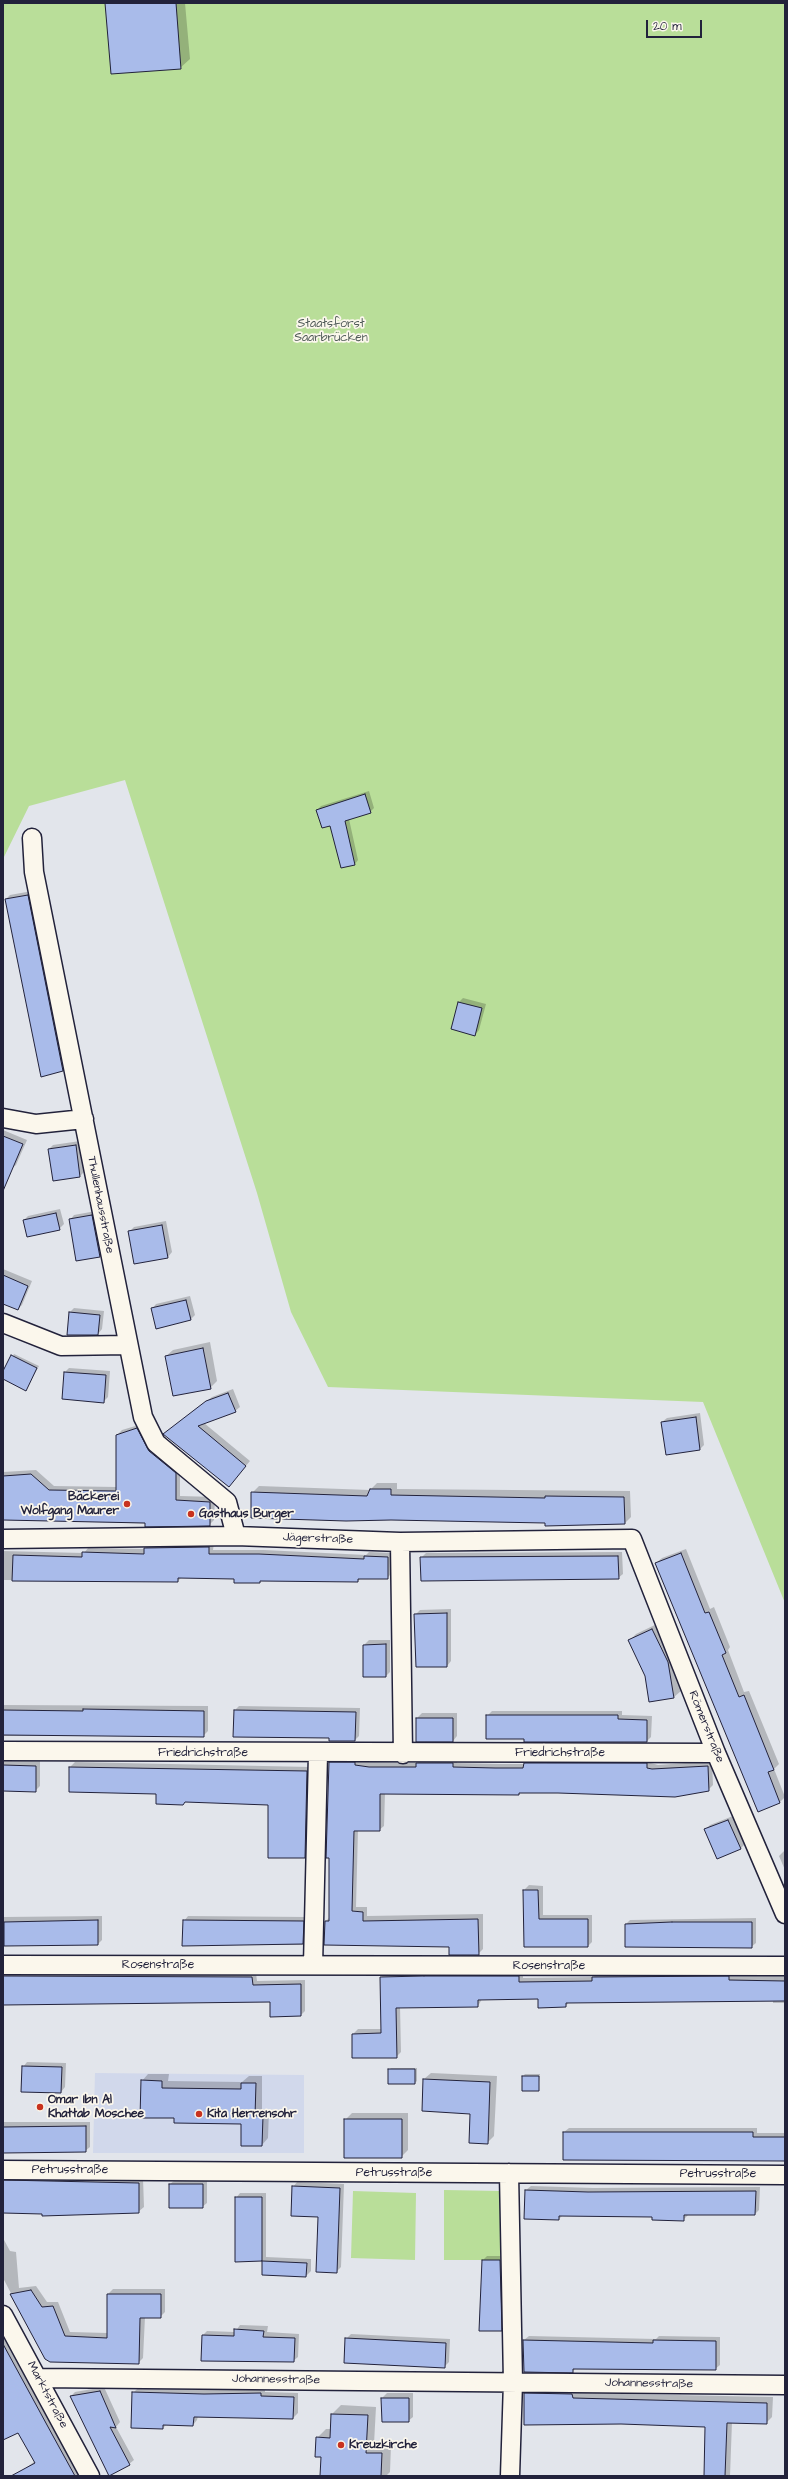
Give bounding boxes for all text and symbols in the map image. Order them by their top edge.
scale bar [648,12,704,38]
text: 20 m [653,18,682,35]
park label: Staatsforst Saarbrücken [294,317,368,345]
street label: Thullenhausstraße [84,1155,116,1255]
place label: Bäckerei Wolfgang Maurer [21,1490,119,1518]
marker: Bäckerei Wolfgang Maurer [122,1499,132,1509]
place label: Gasthaus Burger [199,1507,294,1521]
marker: Gasthaus Burger [186,1509,196,1519]
street label: Jägerstraße [283,1531,353,1547]
street label: Römerstraße [685,1689,727,1765]
street label: Friedrichstraße [158,1746,248,1760]
street label: Friedrichstraße [515,1746,605,1760]
street label: Rosenstraße [122,1958,194,1972]
street label: Rosenstraße [513,1959,585,1973]
place label: Omar Ibn Al Khattab Moschee [48,2093,144,2121]
marker: Omar Ibn Al Khattab Moschee [35,2102,45,2112]
place label: Kita Herrensohr [207,2107,297,2121]
marker: Kita Herrensohr [194,2109,204,2119]
street label: Petrusstraße [32,2163,108,2177]
street label: Petrusstraße [356,2166,432,2180]
street label: Petrusstraße [680,2167,756,2181]
street label: Marktstraße [23,2359,71,2431]
street label: Johannesstraße [232,2372,320,2388]
street label: Johannesstraße [605,2376,693,2392]
place label: Kreuzkirche [349,2438,417,2452]
marker: Kreuzkirche [336,2440,346,2450]

